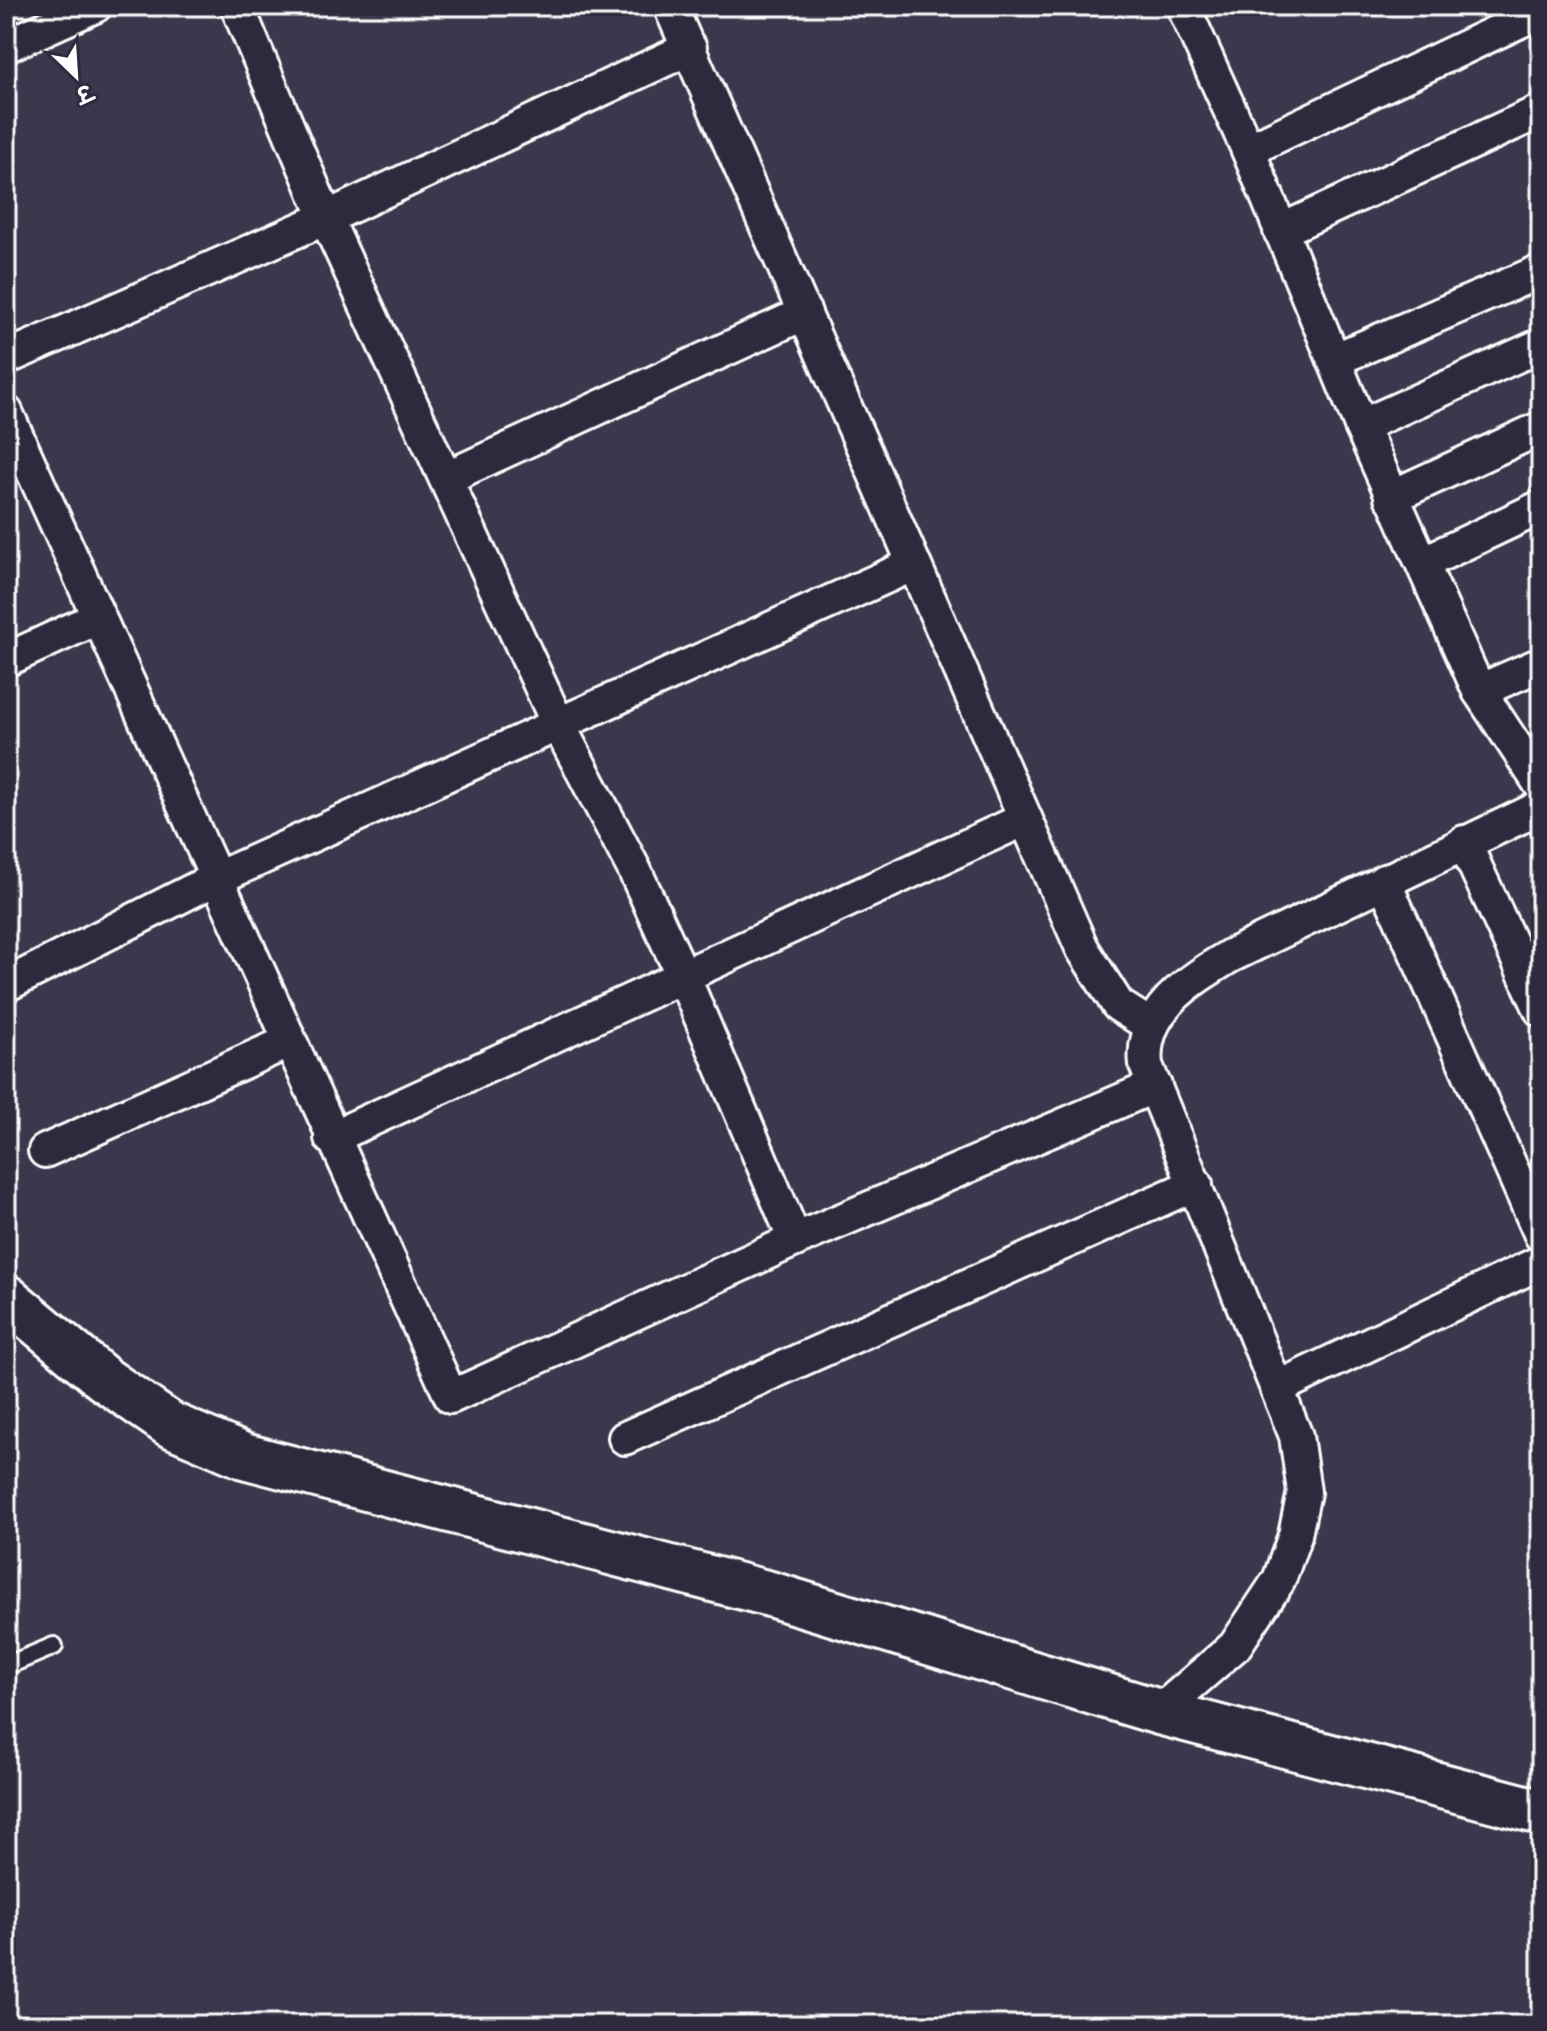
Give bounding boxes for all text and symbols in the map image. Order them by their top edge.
north arrow [36,36,116,116]
text: उ [69,75,99,111]

